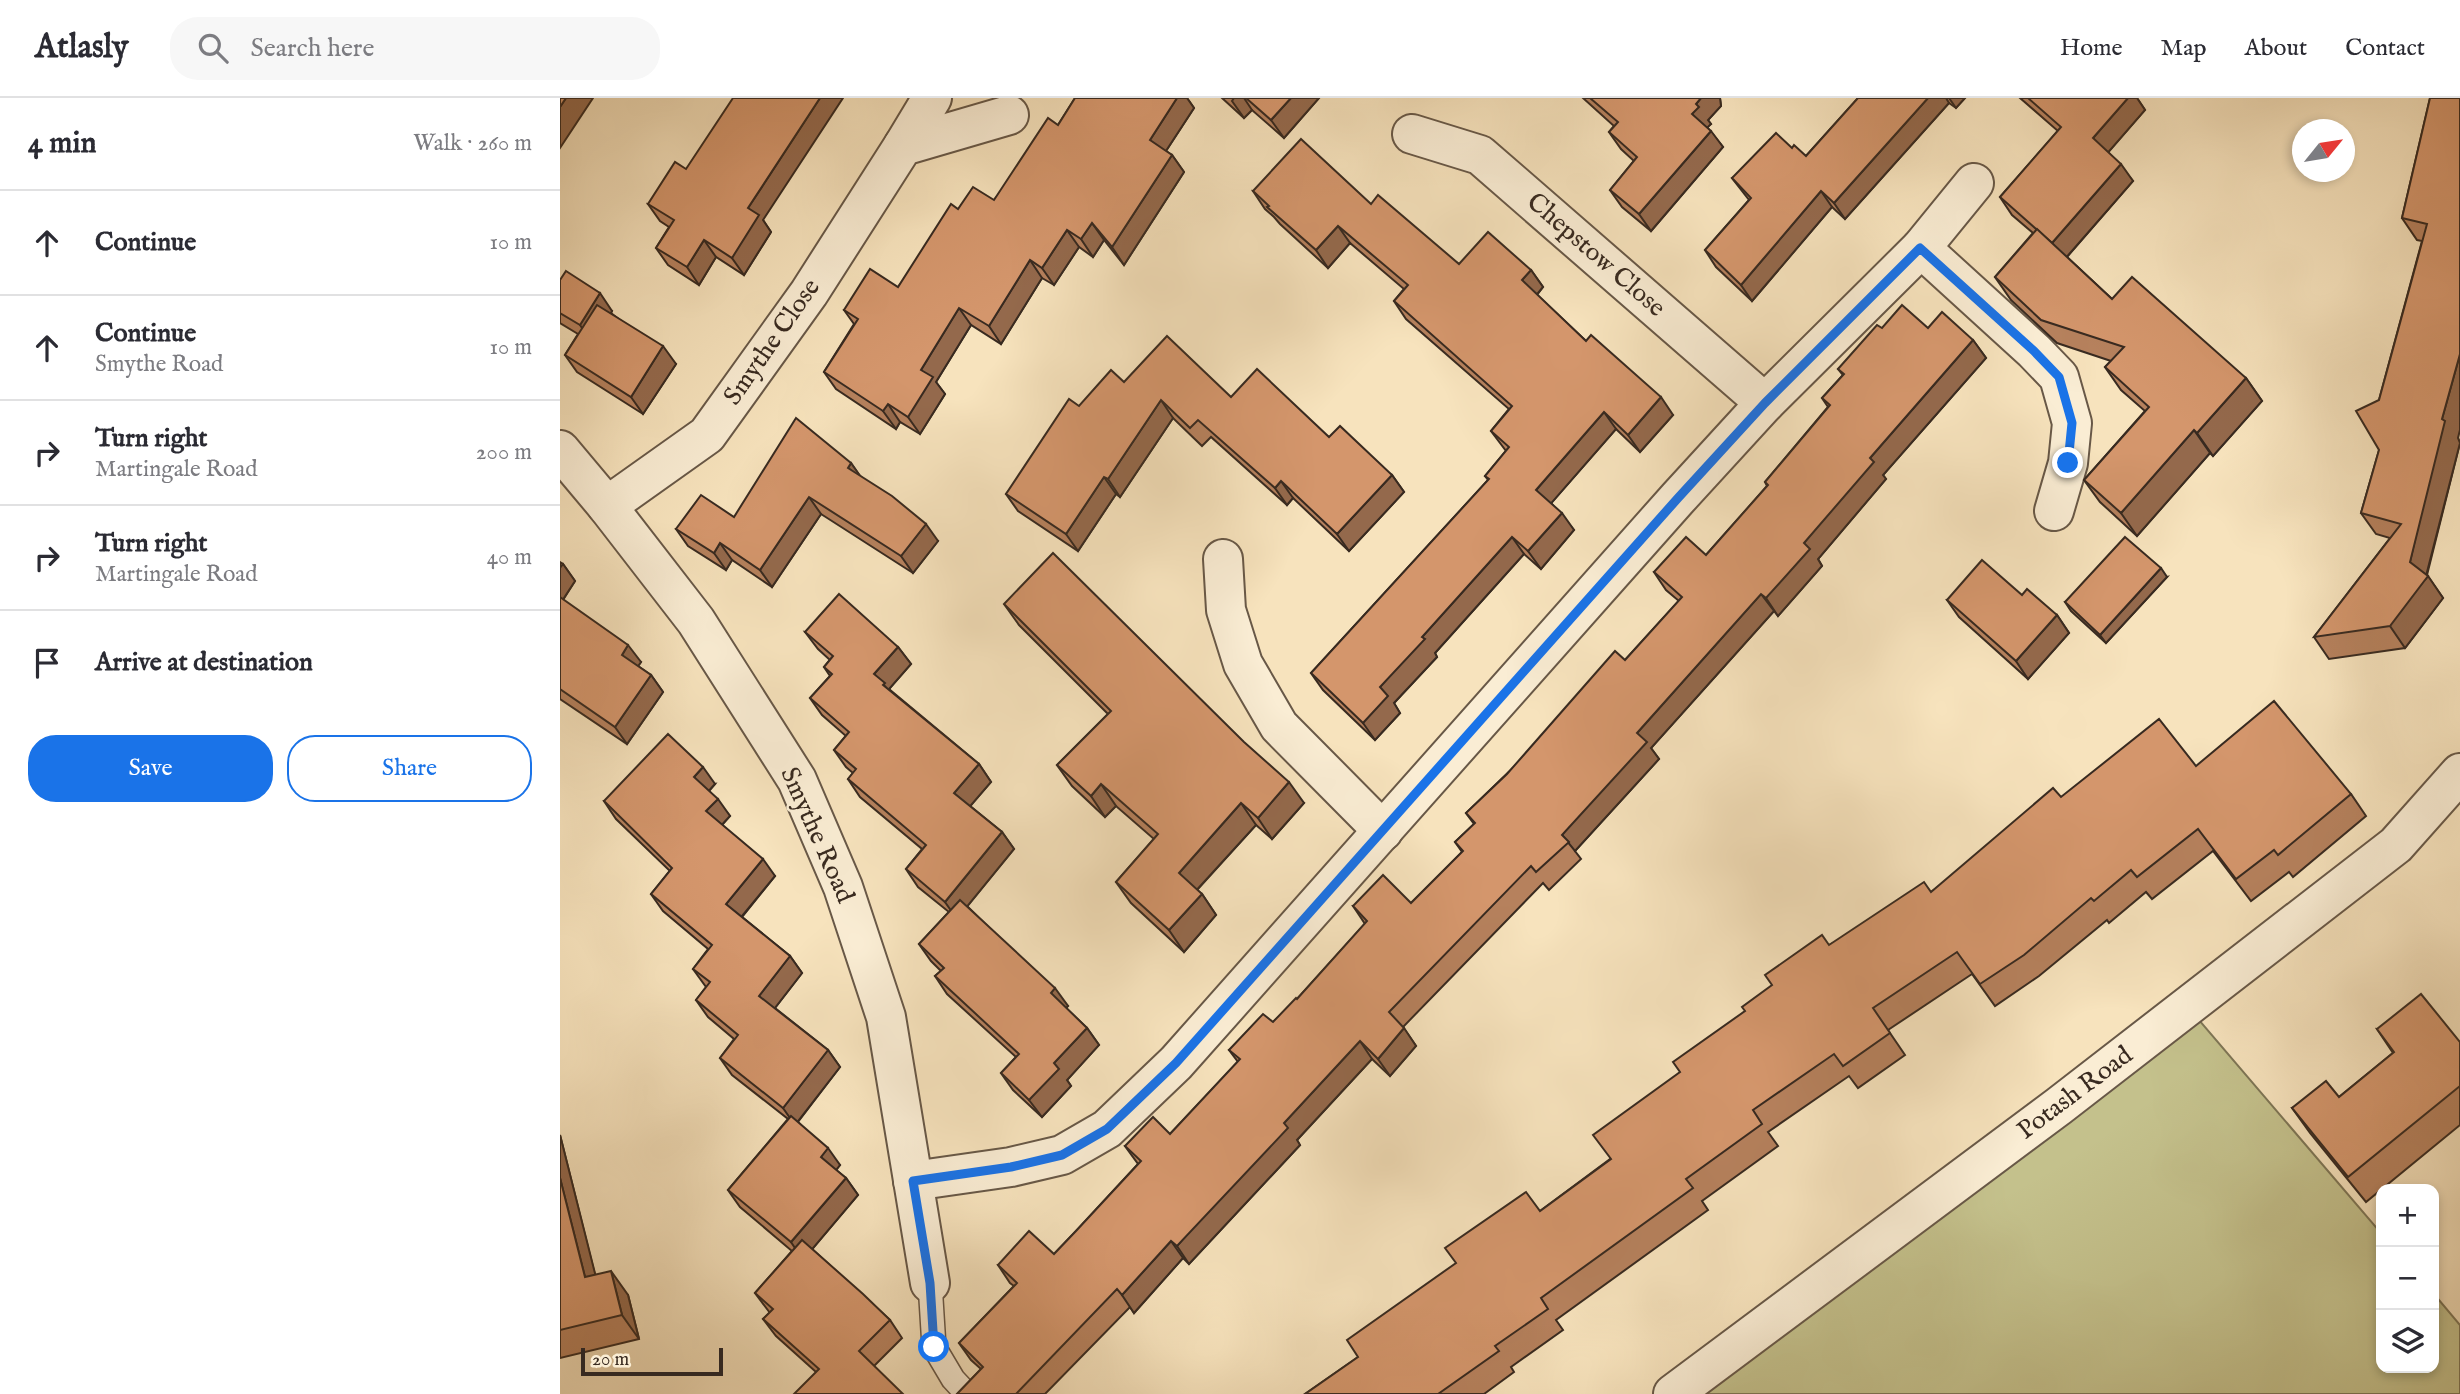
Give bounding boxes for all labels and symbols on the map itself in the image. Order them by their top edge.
north arrow [2292,119,2355,182]
street label: Chepstow Close [1520,186,1672,324]
street label: Smythe Close [716,272,828,412]
route end [2052,447,2083,478]
street label: Smythe Road [772,762,862,908]
street label: Potash Road [2011,1039,2139,1147]
route start [918,1331,949,1362]
scale bar [581,1345,723,1377]

